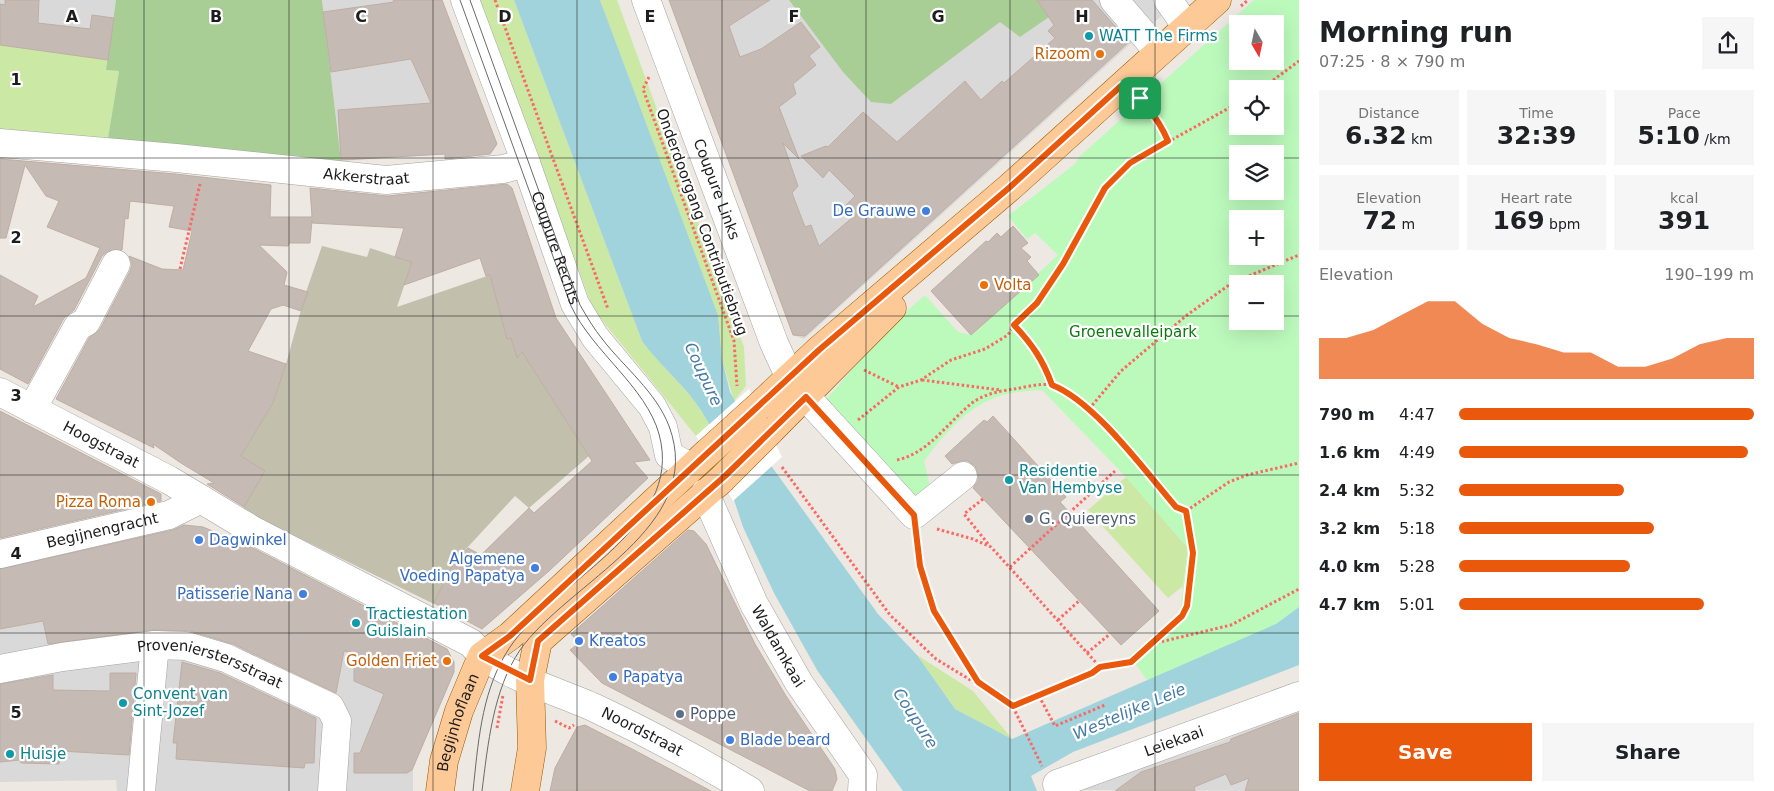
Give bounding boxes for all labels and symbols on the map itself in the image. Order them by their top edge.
text: A [66,7,79,26]
text: B [210,7,222,26]
text: C [355,7,367,26]
text: D [498,7,512,26]
text: E [645,7,655,26]
text: F [789,7,799,26]
text: G [931,7,945,26]
text: H [1075,7,1089,26]
north arrow [1229,15,1284,70]
place label: WATT The Firms [1099,27,1218,45]
marker: WATT The Firms [1083,30,1095,42]
place label: Rizoom [1035,45,1090,63]
marker: Rizoom [1094,48,1106,60]
text: 1 [10,70,22,89]
pin [1119,77,1161,119]
street label: Onderdoorgang Contributiebrug [652,106,752,338]
street label: Coupure Links [690,136,744,243]
street label: Akkerstraat [322,164,410,189]
street label: Coupure Rechts [528,189,584,307]
place label: De Grauwe [832,202,916,220]
marker: De Grauwe [920,205,932,217]
text: 2 [10,228,22,247]
place label: Volta [994,276,1032,294]
marker: Volta [978,279,990,291]
park label: Groenevalleipark [1069,323,1197,341]
water label: Coupure [681,339,727,409]
text: 3 [10,386,22,405]
street label: Hoogstraat [60,417,142,472]
place label: Residentie Van Hembyse [1019,462,1122,497]
marker: Residentie Van Hembyse [1003,474,1015,486]
place label: Pizza Roma [56,493,141,511]
marker: Pizza Roma [145,496,157,508]
street label: Begijnengracht [45,509,160,552]
place label: G. Quiereyns [1039,510,1136,528]
marker: G. Quiereyns [1023,513,1035,525]
place label: Dagwinkel [209,531,287,549]
marker: Dagwinkel [193,534,205,546]
text: 4 [10,544,22,563]
place label: Algemene Voeding Papatya [400,550,525,585]
marker: Algemene Voeding Papatya [529,562,541,574]
place label: Patisserie Nana [177,585,293,603]
marker: Patisserie Nana [297,588,309,600]
street label: Waldamkaai [748,602,808,691]
place label: Tractiestation Guislain [365,605,467,640]
marker: Tractiestation Guislain [350,617,362,629]
place label: Kreatos [589,632,646,650]
marker: Kreatos [573,635,585,647]
street label: Provenierstersstraat [136,636,285,692]
place label: Golden Friet [346,652,437,670]
marker: Golden Friet [441,655,453,667]
place label: Papatya [623,668,683,686]
street label: Begijnhoflaan [434,671,483,773]
marker: Papatya [607,671,619,683]
water label: Westelijke Leie [1070,679,1189,744]
place label: Convent van Sint-Jozef [133,685,228,720]
water label: Coupure [889,685,942,752]
marker: Convent van Sint-Jozef [117,697,129,709]
text: 5 [10,703,22,722]
street label: Noordstraat [598,703,686,760]
place label: Poppe [690,705,736,723]
marker: Poppe [674,708,686,720]
street label: Leiekaai [1142,722,1206,761]
place label: Blade beard [740,731,831,749]
marker: Blade beard [724,734,736,746]
place label: Huisje [20,745,66,763]
marker: Huisje [4,748,16,760]

